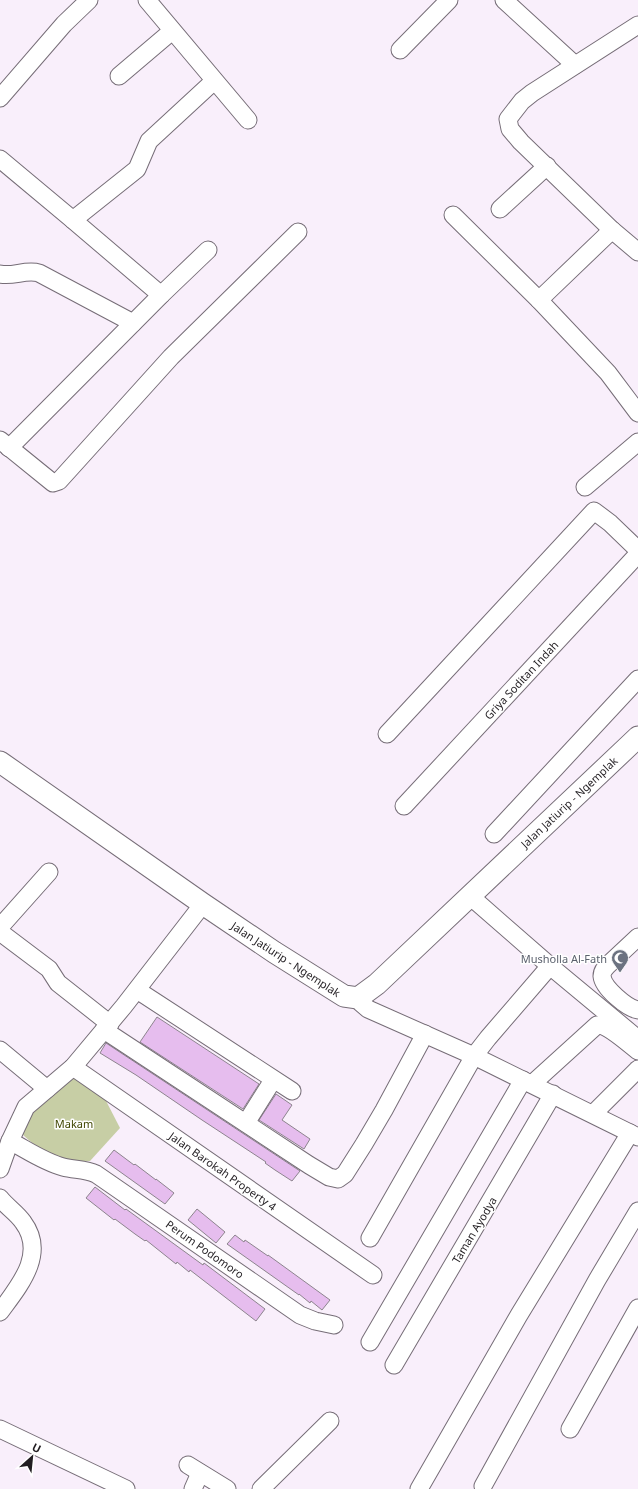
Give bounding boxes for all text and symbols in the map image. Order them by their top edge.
street label: Griya Soditan Indah [481,637,561,723]
street label: Jalan Jatiurip - Ngemplak [517,753,621,852]
street label: Jalan Jatiurip - Ngemplak [228,917,344,1000]
mosque icon: Musholla Al-Fath [610,948,630,973]
place label: Musholla Al-Fath [521,951,607,966]
park label: Makam [55,1116,93,1131]
street label: Jalan Barokah Property 4 [166,1128,280,1214]
street label: Taman Ayodya [448,1194,500,1266]
street label: Perum Podomoro [163,1216,247,1282]
north arrow [12,1437,52,1477]
text: U [30,1439,44,1456]

